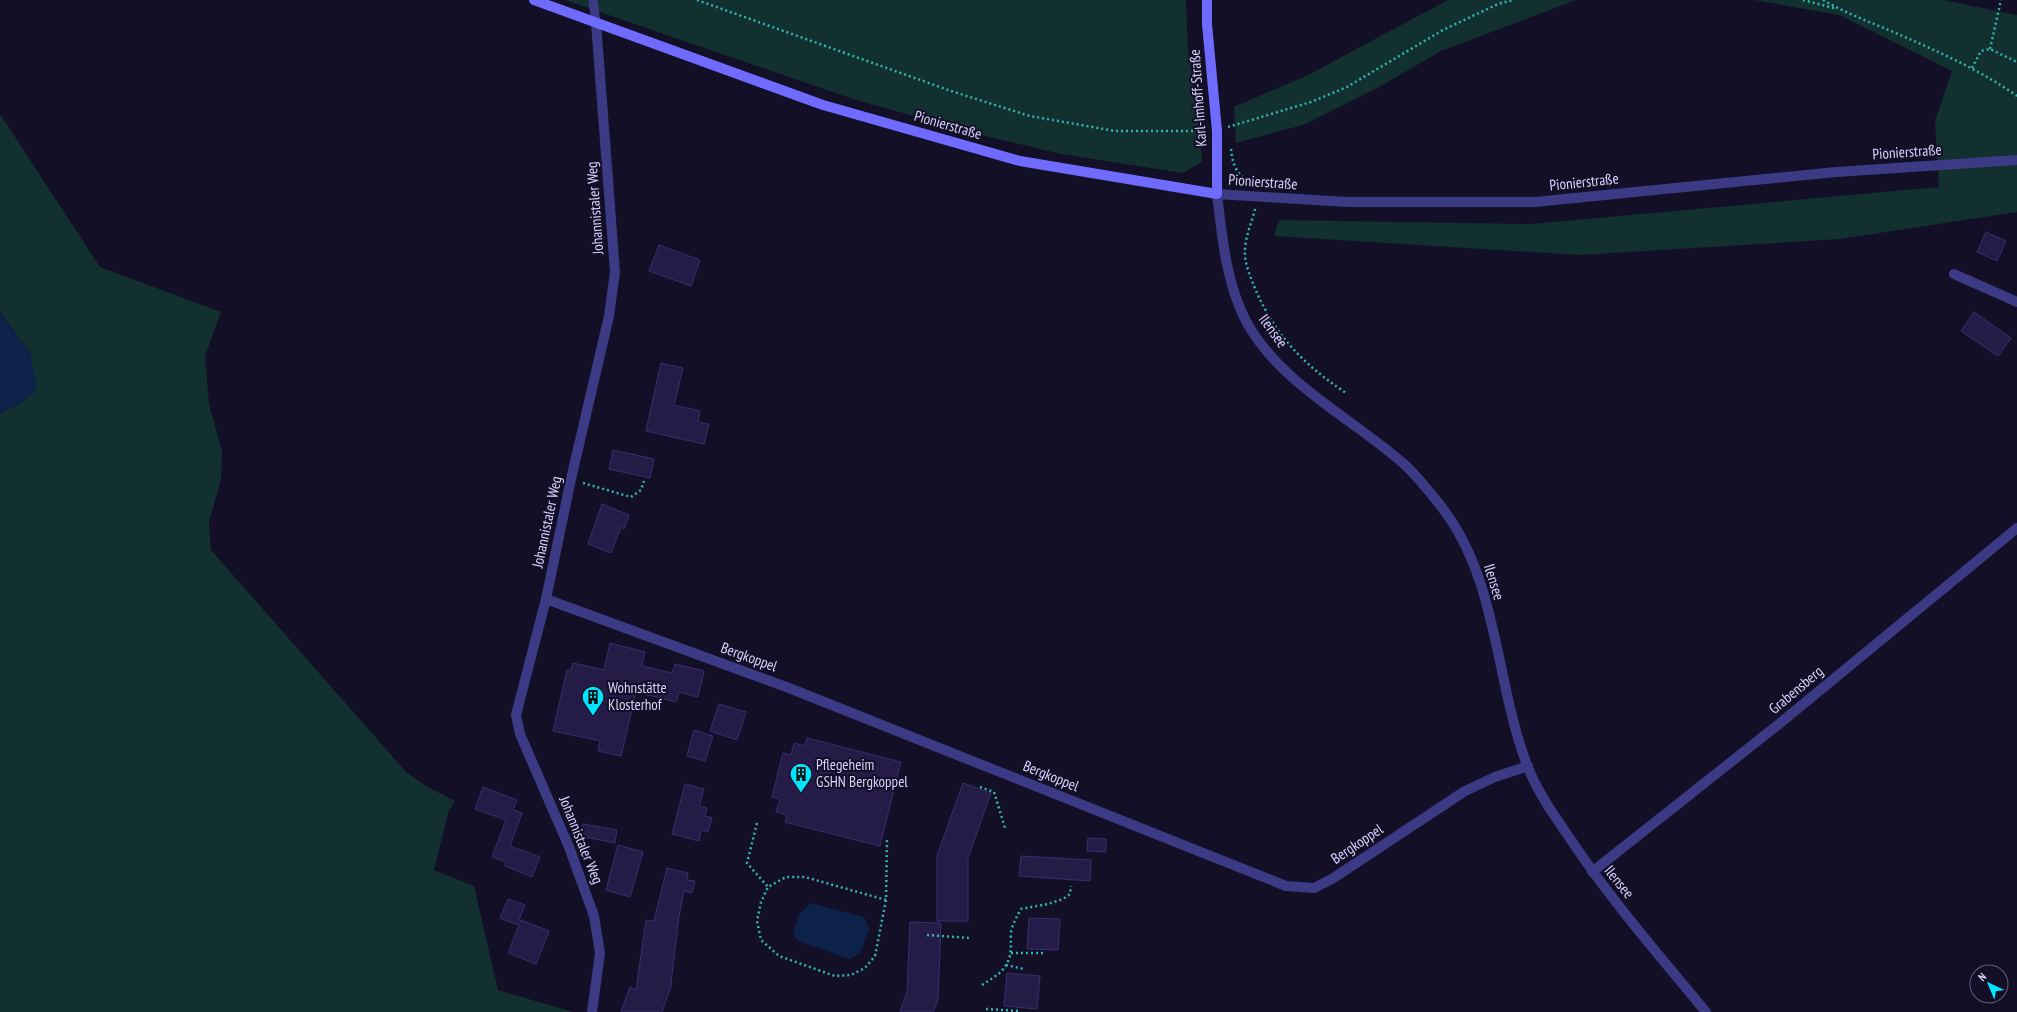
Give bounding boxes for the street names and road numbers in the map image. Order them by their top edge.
street label: Karl-Imhoff-Straße [1185,49,1210,147]
street label: Pionierstraße [912,106,984,143]
street label: Pionierstraße [1872,140,1942,163]
street label: Johannistaler Weg [582,161,607,256]
street label: Pionierstraße [1548,168,1619,195]
street label: Pionierstraße [1228,170,1298,193]
street label: Ilensee [1255,310,1292,351]
street label: Johannistaler Weg [527,474,565,570]
street label: Ilensee [1480,561,1509,602]
street label: Bergkoppel [718,638,780,676]
street label: Grabensberg [1765,661,1827,718]
street label: Bergkoppel [1020,756,1082,796]
street label: Johannistaler Weg [555,792,608,887]
street label: Bergkoppel [1327,819,1387,868]
street label: Ilensee [1600,861,1638,902]

